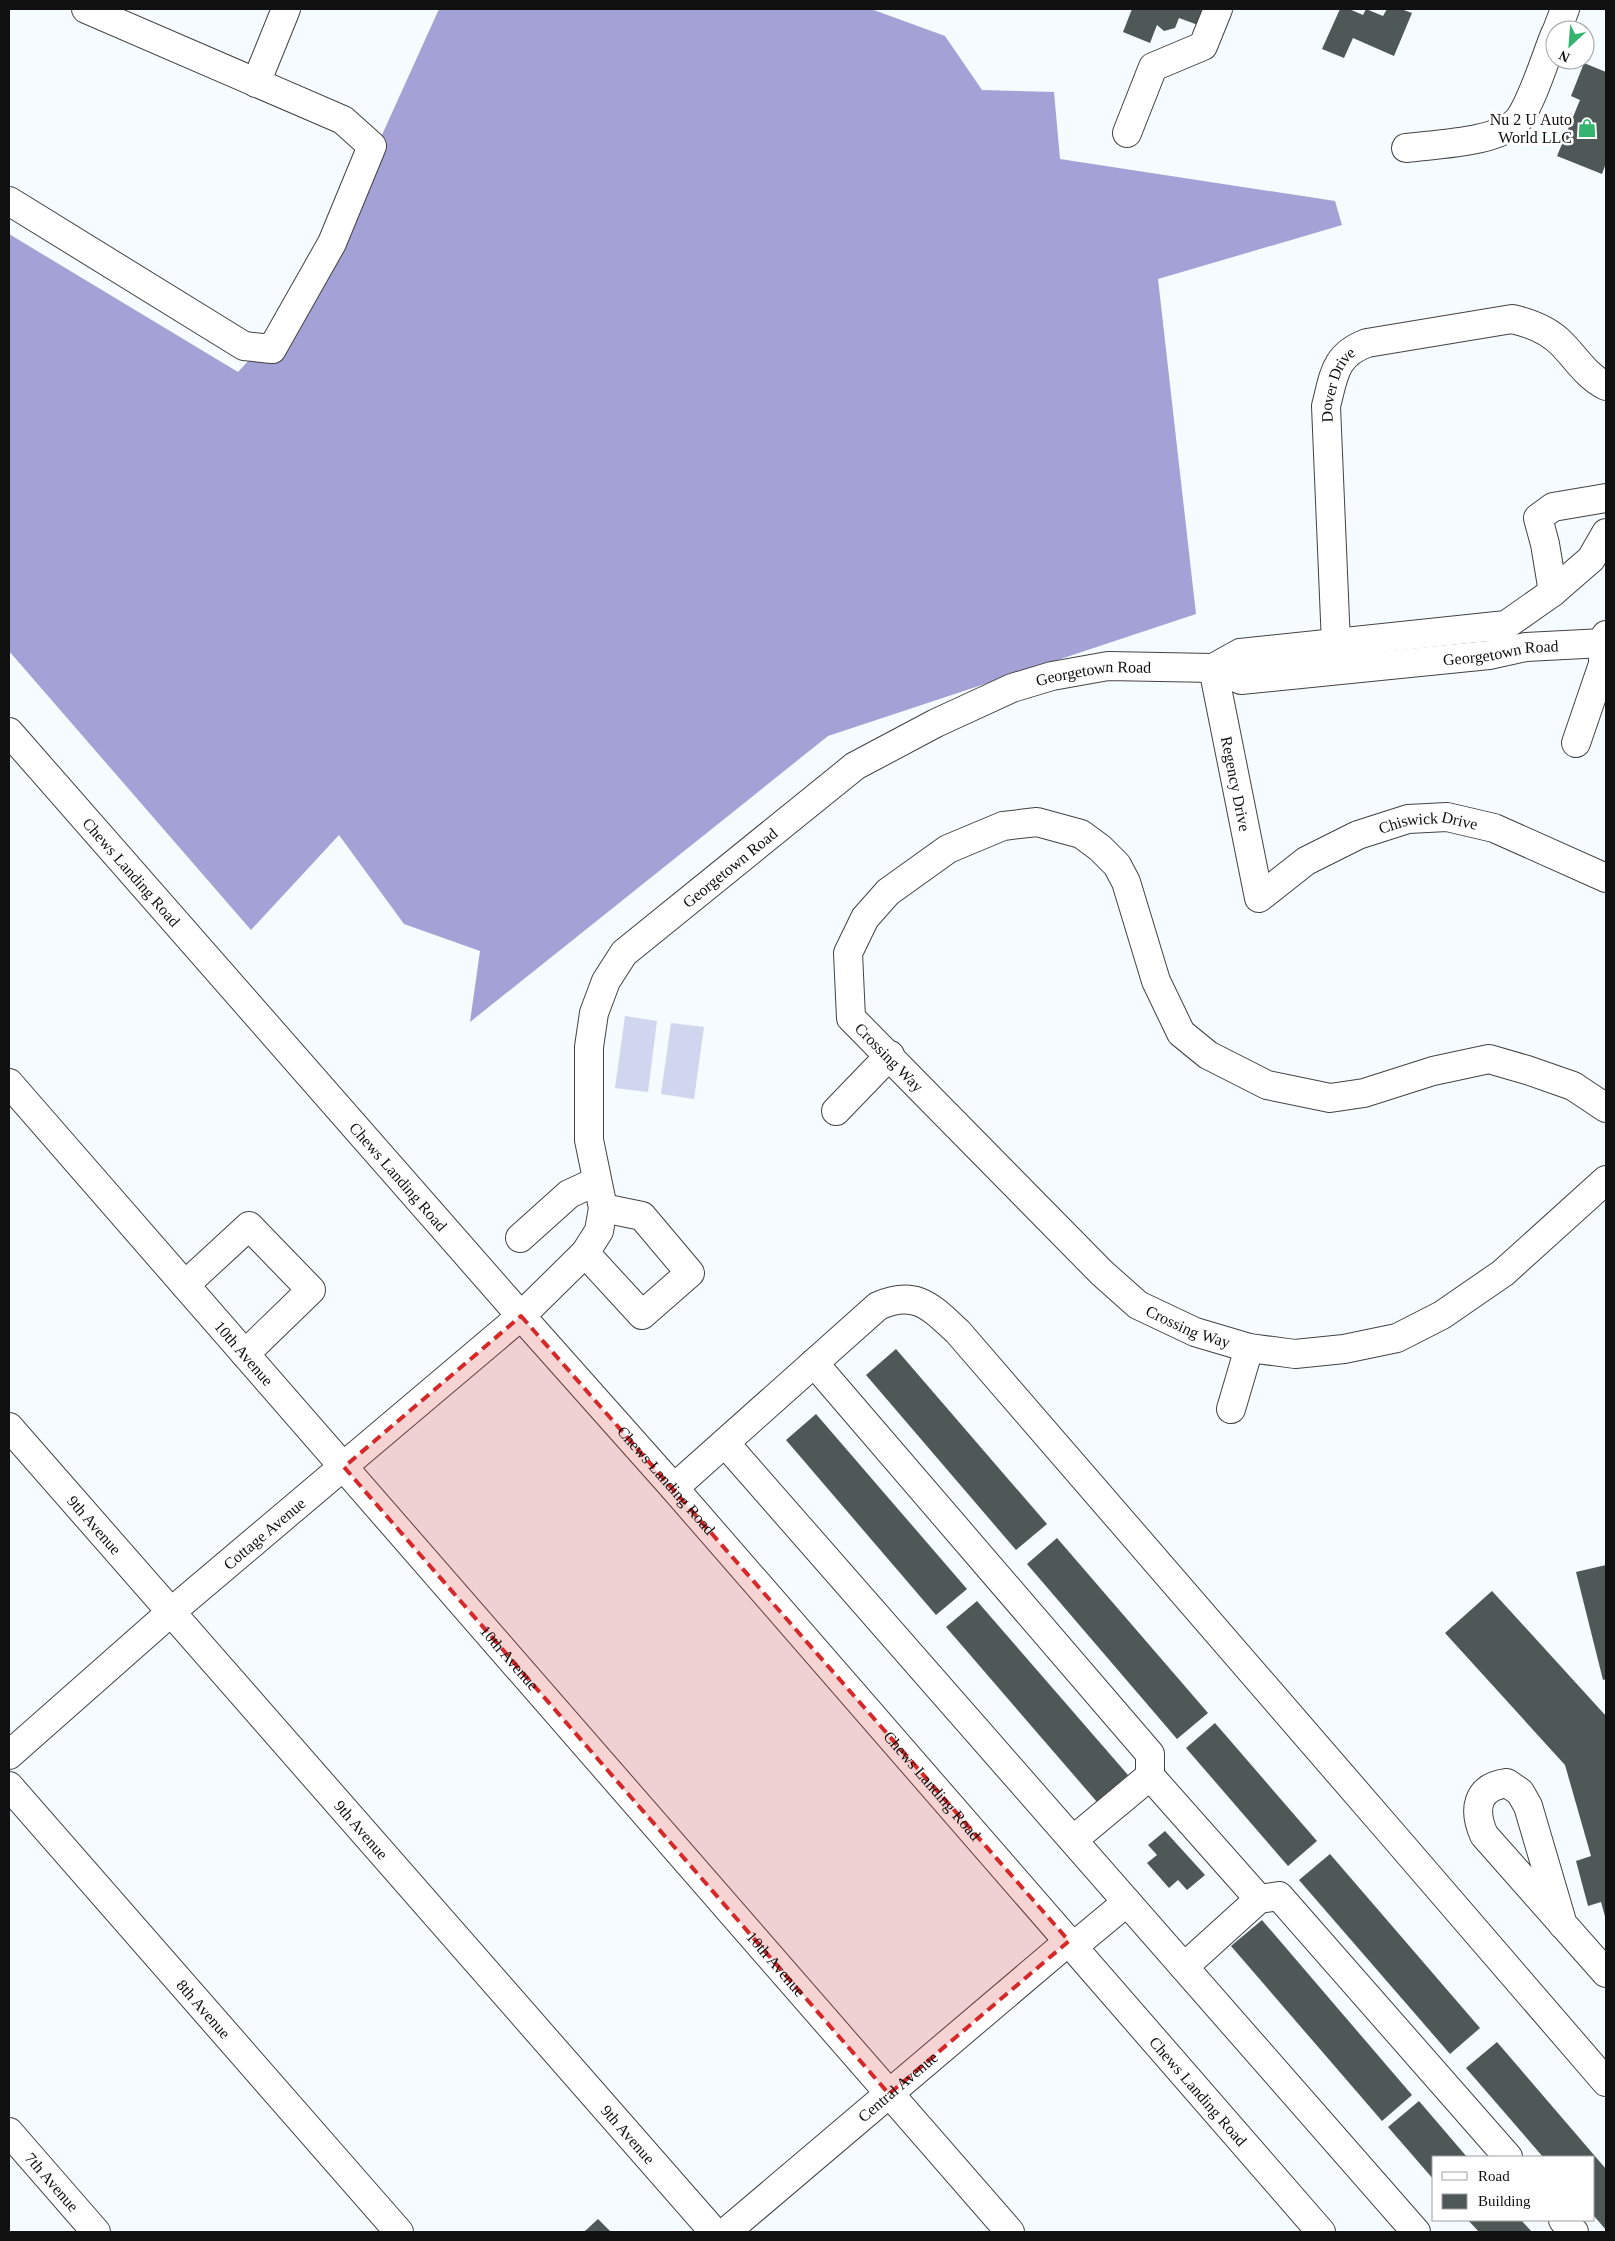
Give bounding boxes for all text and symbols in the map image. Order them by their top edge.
north arrow [1545,20,1595,70]
text: N [1557,47,1572,65]
place label: Nu 2 U Auto World LLC [1490,111,1572,146]
shop icon: Nu 2 U Auto World LLC [1576,117,1598,139]
street label: Dover Drive [1318,343,1358,423]
street label: Georgetown Road [1442,637,1559,669]
street label: Georgetown Road [1034,658,1151,689]
street label: Regency Drive [1218,735,1253,833]
street label: Chiswick Drive [1377,808,1479,837]
street label: Chews Landing Road [79,814,183,930]
street label: Georgetown Road [679,824,781,911]
street label: Crossing Way [852,1019,926,1096]
street label: Chews Landing Road [346,1119,450,1234]
street label: Crossing Way [1143,1302,1232,1352]
street label: 10th Avenue [211,1317,277,1389]
street label: Chews Landing Road [614,1423,718,1538]
street label: 9th Avenue [64,1492,124,1558]
street label: Cottage Avenue [220,1494,309,1573]
street label: 10th Avenue [476,1622,542,1694]
street label: Chews Landing Road [880,1728,984,1844]
street label: 9th Avenue [331,1797,391,1863]
street label: 10th Avenue [743,1928,809,2000]
street label: 8th Avenue [173,1976,234,2042]
street label: Chews Landing Road [1146,2033,1250,2149]
street label: Central Avenue [855,2048,941,2125]
street label: 9th Avenue [598,2102,658,2167]
street label: 7th Avenue [22,2149,82,2215]
legend [1432,2156,1595,2221]
text: Road [1478,2168,1510,2184]
text: Building [1478,2193,1531,2209]

